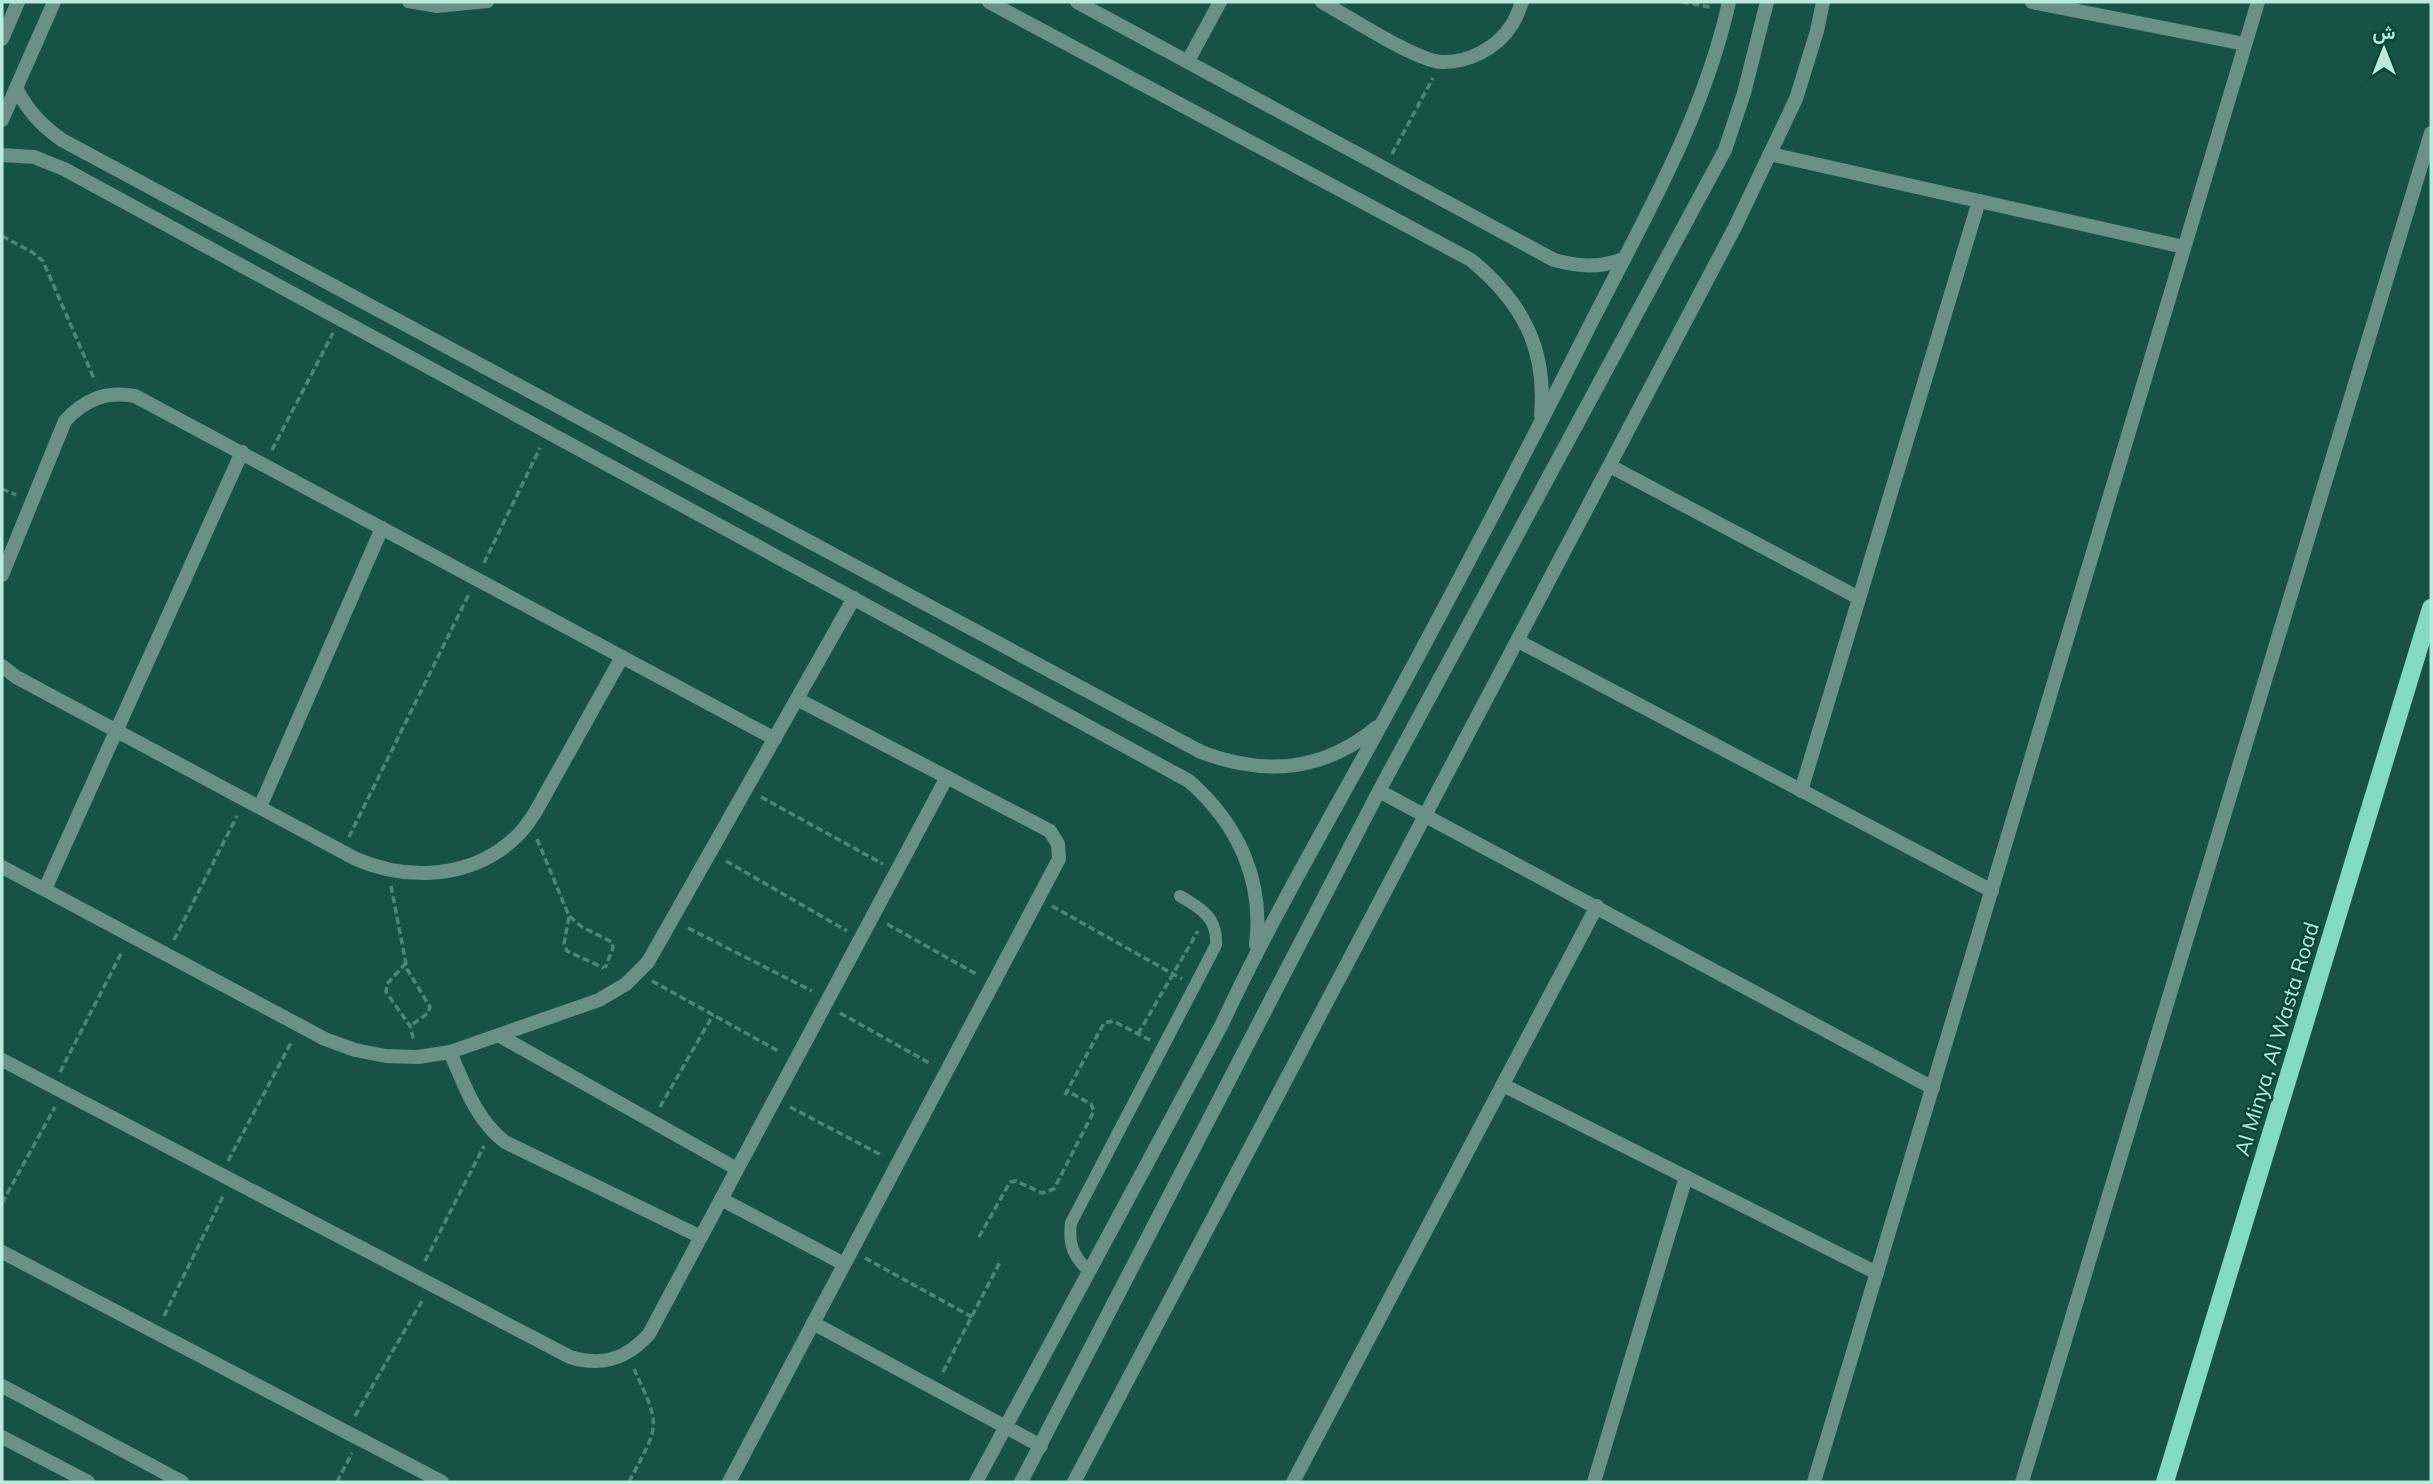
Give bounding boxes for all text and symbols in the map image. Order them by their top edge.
north arrow [2349,14,2419,84]
text: ش [2373,20,2396,44]
street label: Al Minya, Al Wasta Road [2228,919,2324,1159]

